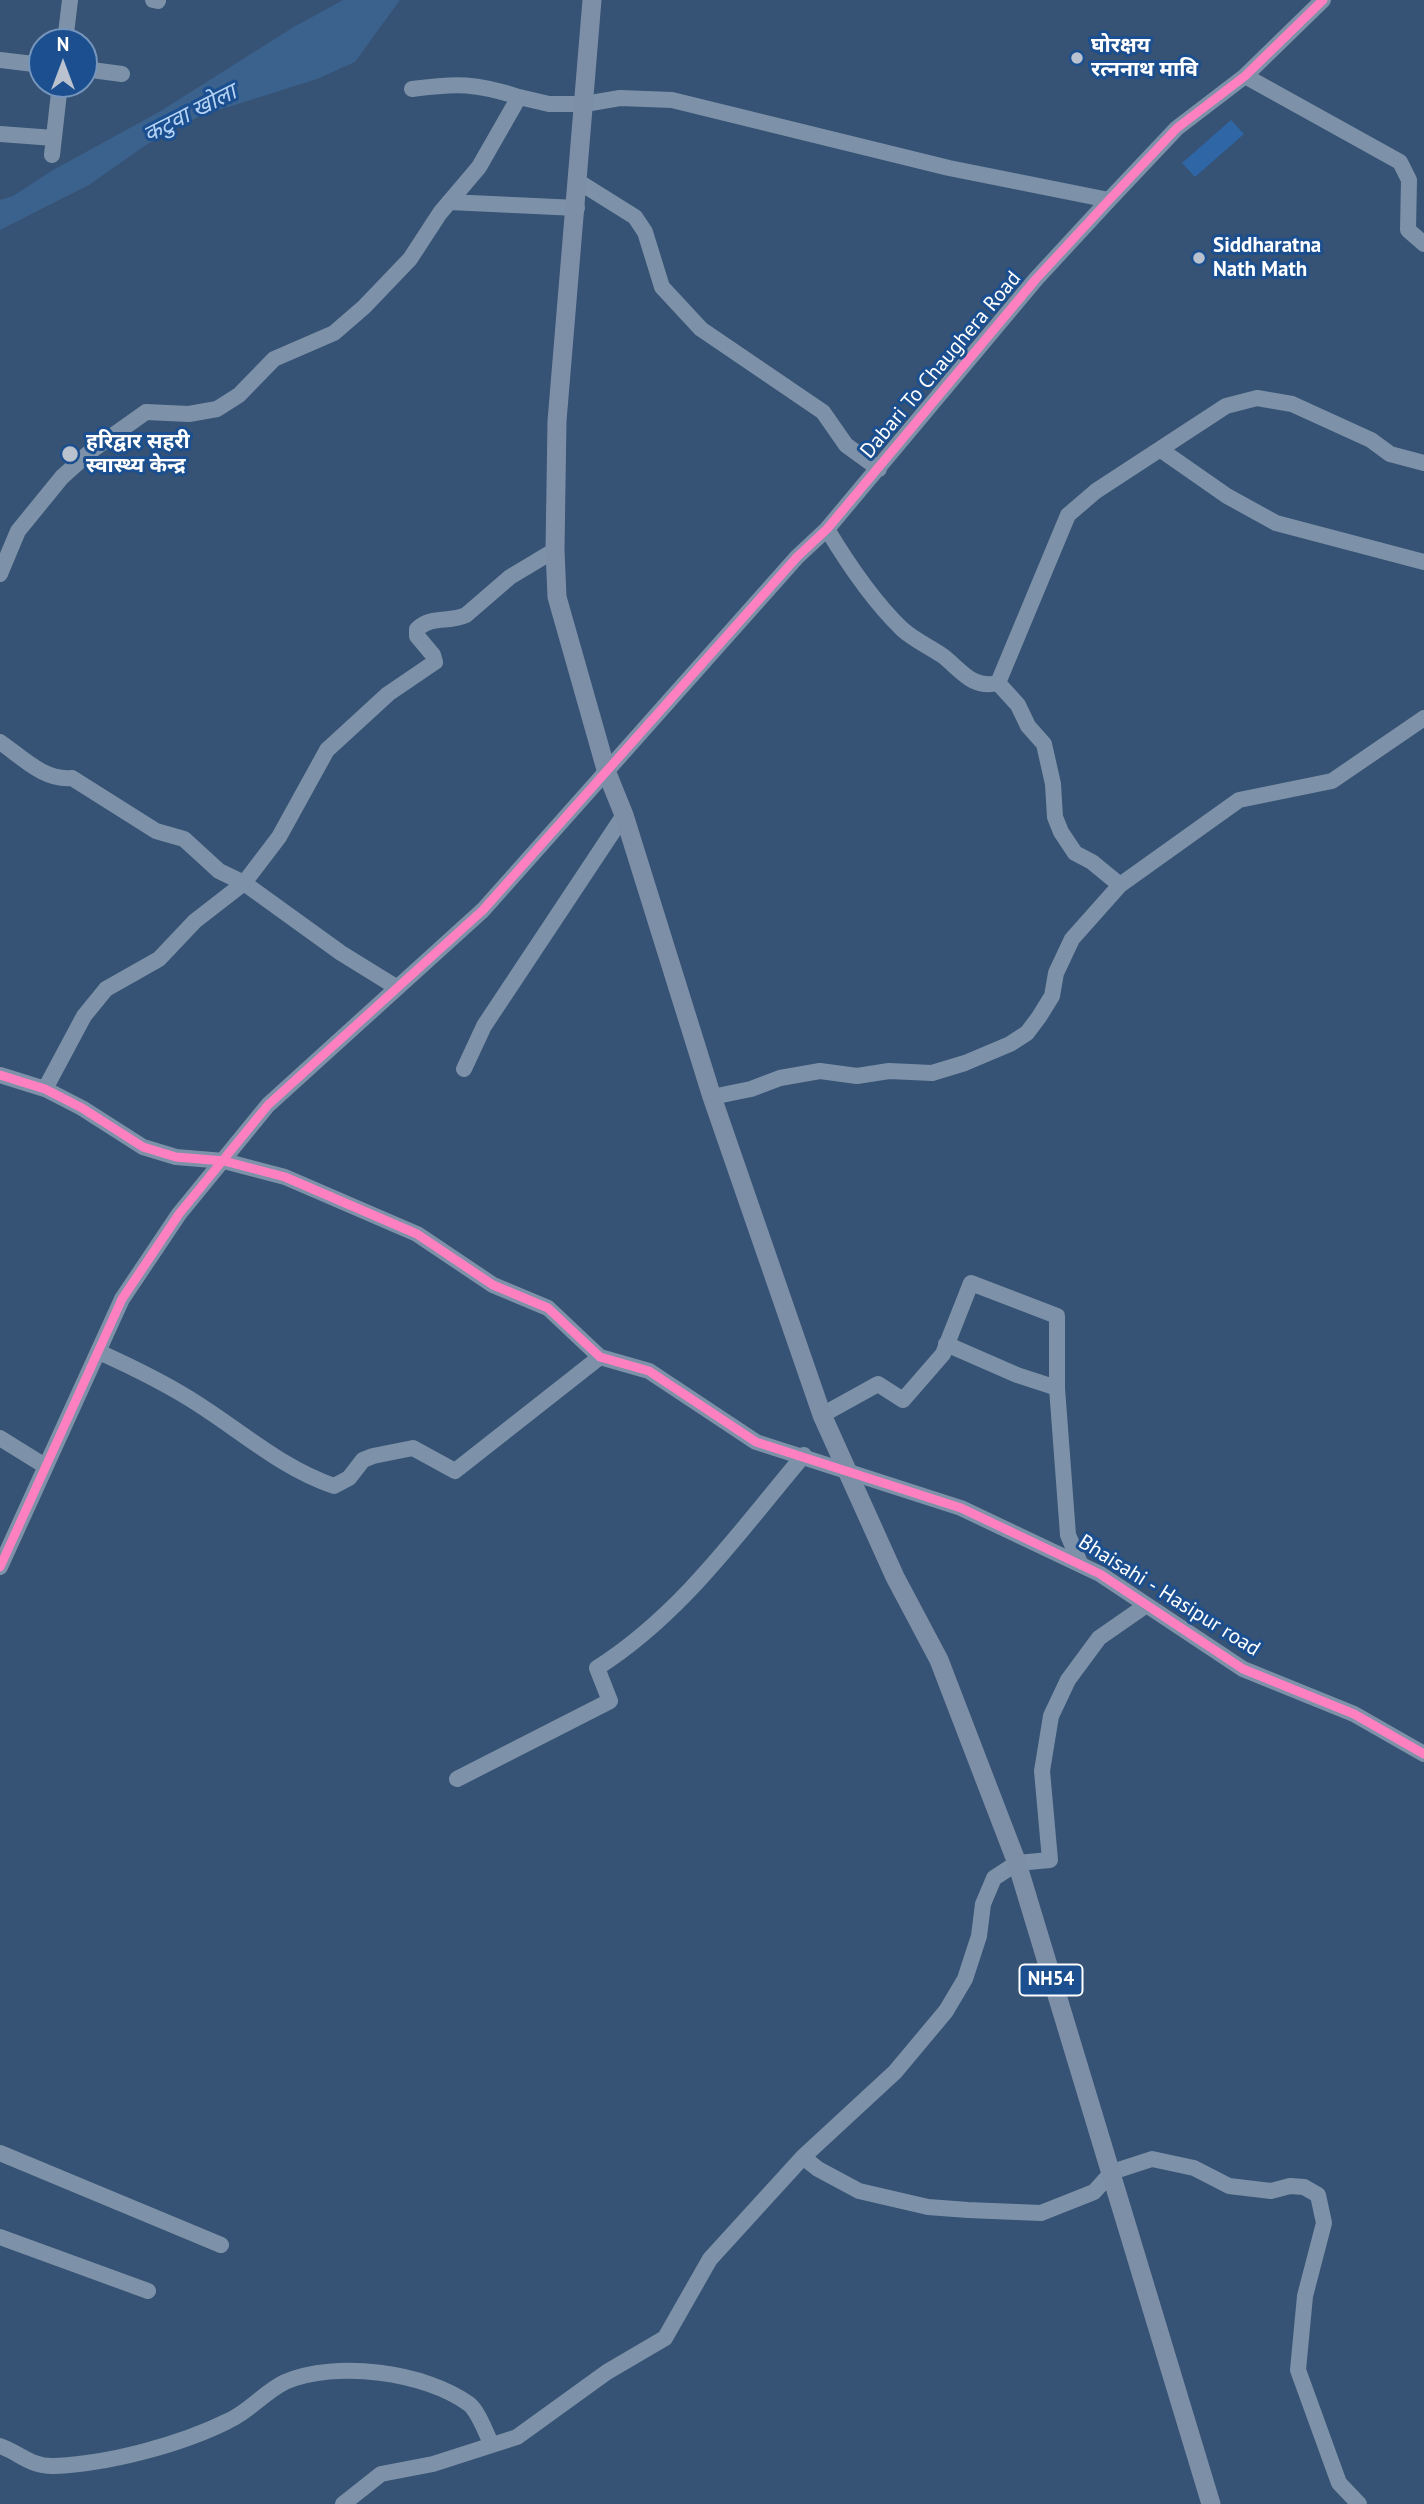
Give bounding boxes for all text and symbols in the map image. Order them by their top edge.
north arrow [28,28,98,98]
text: N [57,32,69,56]
place label: घोरक्षय रत्ननाथ मावि [1091,33,1198,83]
marker: घोरक्षय रत्ननाथ मावि [1069,50,1085,66]
water label: कटुवा खोला [139,79,241,149]
place label: Siddharatna Nath Math [1213,233,1321,283]
marker: Siddharatna Nath Math [1191,250,1207,266]
street label: Dabari To Chaughera Road [855,266,1027,464]
place label: हरिद्वार सहरी स्वास्थ्य केन्द्र [86,429,190,479]
marker: हरिद्वार सहरी स्वास्थ्य केन्द्र [60,444,80,464]
street label: Bhaisahi - Hasipur road [1074,1530,1264,1662]
road number: NH54 [1020,1964,1082,1996]

